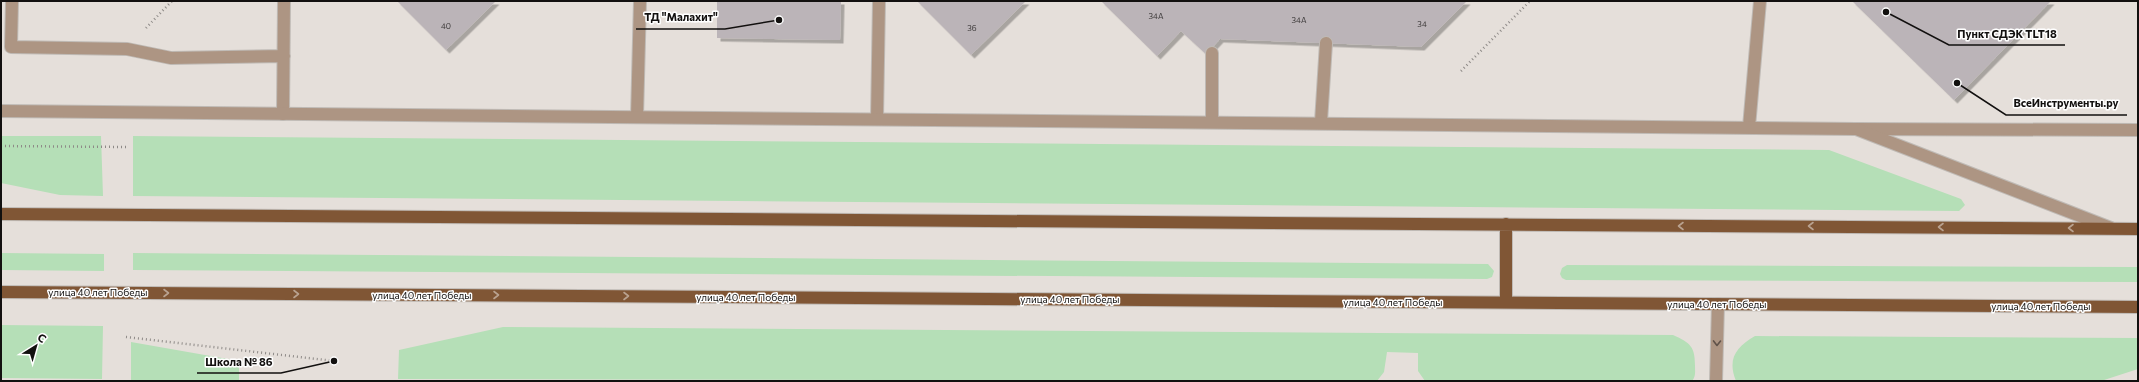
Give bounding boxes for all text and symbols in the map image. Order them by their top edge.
callout: ТД "Малахит" [636,6,725,29]
text: ТД "Малахит" [644,10,718,23]
house number: 34А [1149,11,1164,21]
house number: 34А [1292,15,1307,25]
house number: 34 [1417,19,1427,29]
house number: 40 [441,21,451,31]
callout: Пункт СДЭК TLT18 [1949,22,2065,45]
house number: 36 [967,23,977,33]
text: Пункт СДЭК TLT18 [1957,27,2057,40]
callout: ВсеИнструменты.ру [2006,92,2127,115]
text: ВсеИнструменты.ру [2013,96,2119,109]
one-way arrow [1678,222,1684,230]
one-way arrow [1808,222,1814,231]
one-way arrow [1938,223,1944,231]
one-way arrow [2068,224,2074,232]
street label: улица 40 лет Победы [48,286,148,298]
one-way arrow [163,289,169,297]
street label: улица 40 лет Победы [372,289,472,301]
one-way arrow [293,290,299,298]
one-way arrow [493,291,499,299]
street label: улица 40 лет Победы [696,291,796,303]
one-way arrow [623,292,629,300]
street label: улица 40 лет Победы [1020,293,1120,305]
street label: улица 40 лет Победы [1343,296,1443,308]
street label: улица 40 лет Победы [1667,298,1767,310]
street label: улица 40 лет Победы [1991,300,2091,312]
north arrow [16,326,56,366]
text: С [35,330,50,345]
one-way arrow [1713,340,1721,346]
callout: Школа № 86 [197,350,281,373]
text: Школа № 86 [205,355,273,368]

